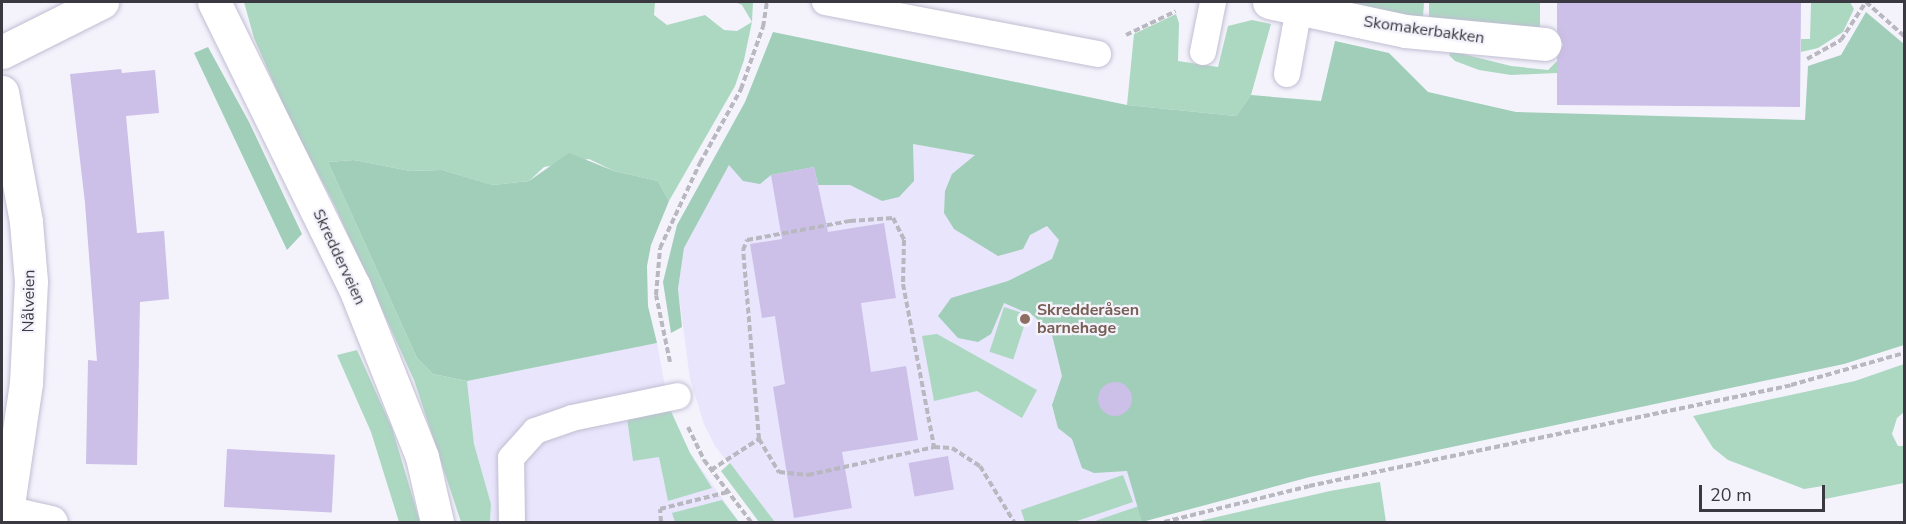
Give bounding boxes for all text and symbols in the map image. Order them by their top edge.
street label: Skomakerbakken [1362,12,1486,48]
street label: Skredderveien [308,206,370,308]
street label: Nålveien [19,269,39,333]
place label: Skredderåsen barnehage [1037,300,1139,338]
marker: Skredderåsen barnehage [1018,312,1032,326]
scale bar [1702,473,1828,511]
text: 20 m [1710,483,1752,507]

